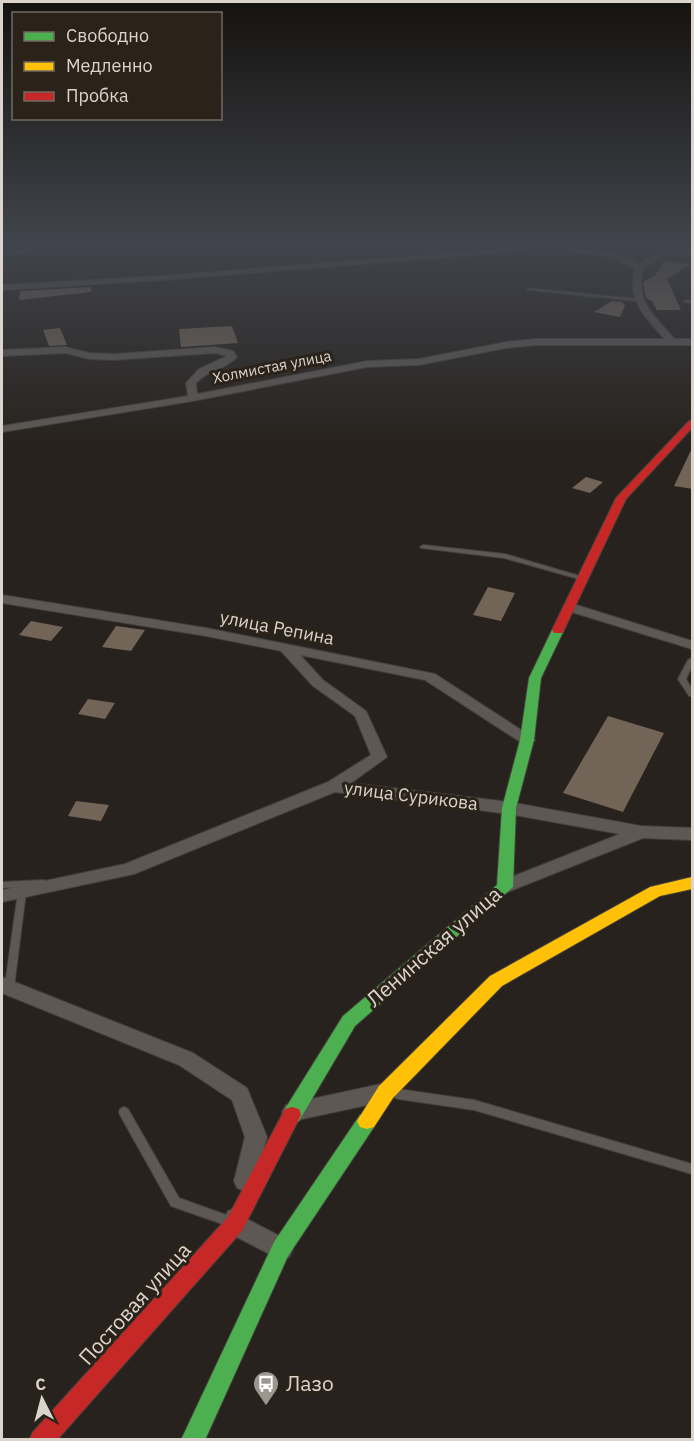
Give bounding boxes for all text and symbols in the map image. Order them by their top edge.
legend [12,12,222,120]
text: Свободно [66,24,149,47]
text: Медленно [66,54,153,77]
text: Пробка [66,84,129,107]
street label: Холмистая улица [211,346,333,387]
street label: улица Репина [218,605,336,650]
street label: улица Сурикова [343,776,480,815]
street label: Ленинская улица [360,880,507,1013]
street label: Постовая улица [72,1236,197,1370]
north arrow [12,1369,72,1429]
bus stop icon: Лазо [251,1369,281,1407]
place label: Лазо [286,1369,334,1397]
text: С [34,1374,47,1395]

